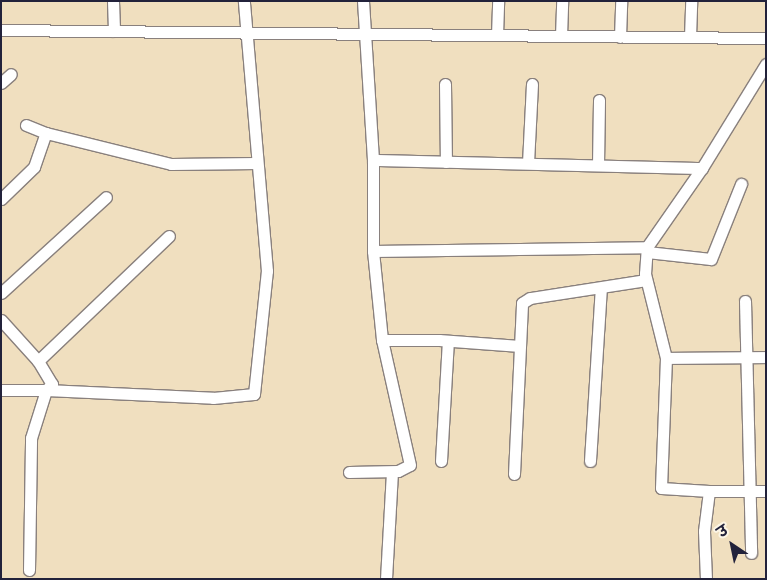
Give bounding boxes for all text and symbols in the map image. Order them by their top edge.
north arrow [707,520,757,570]
text: उ [714,521,733,543]

